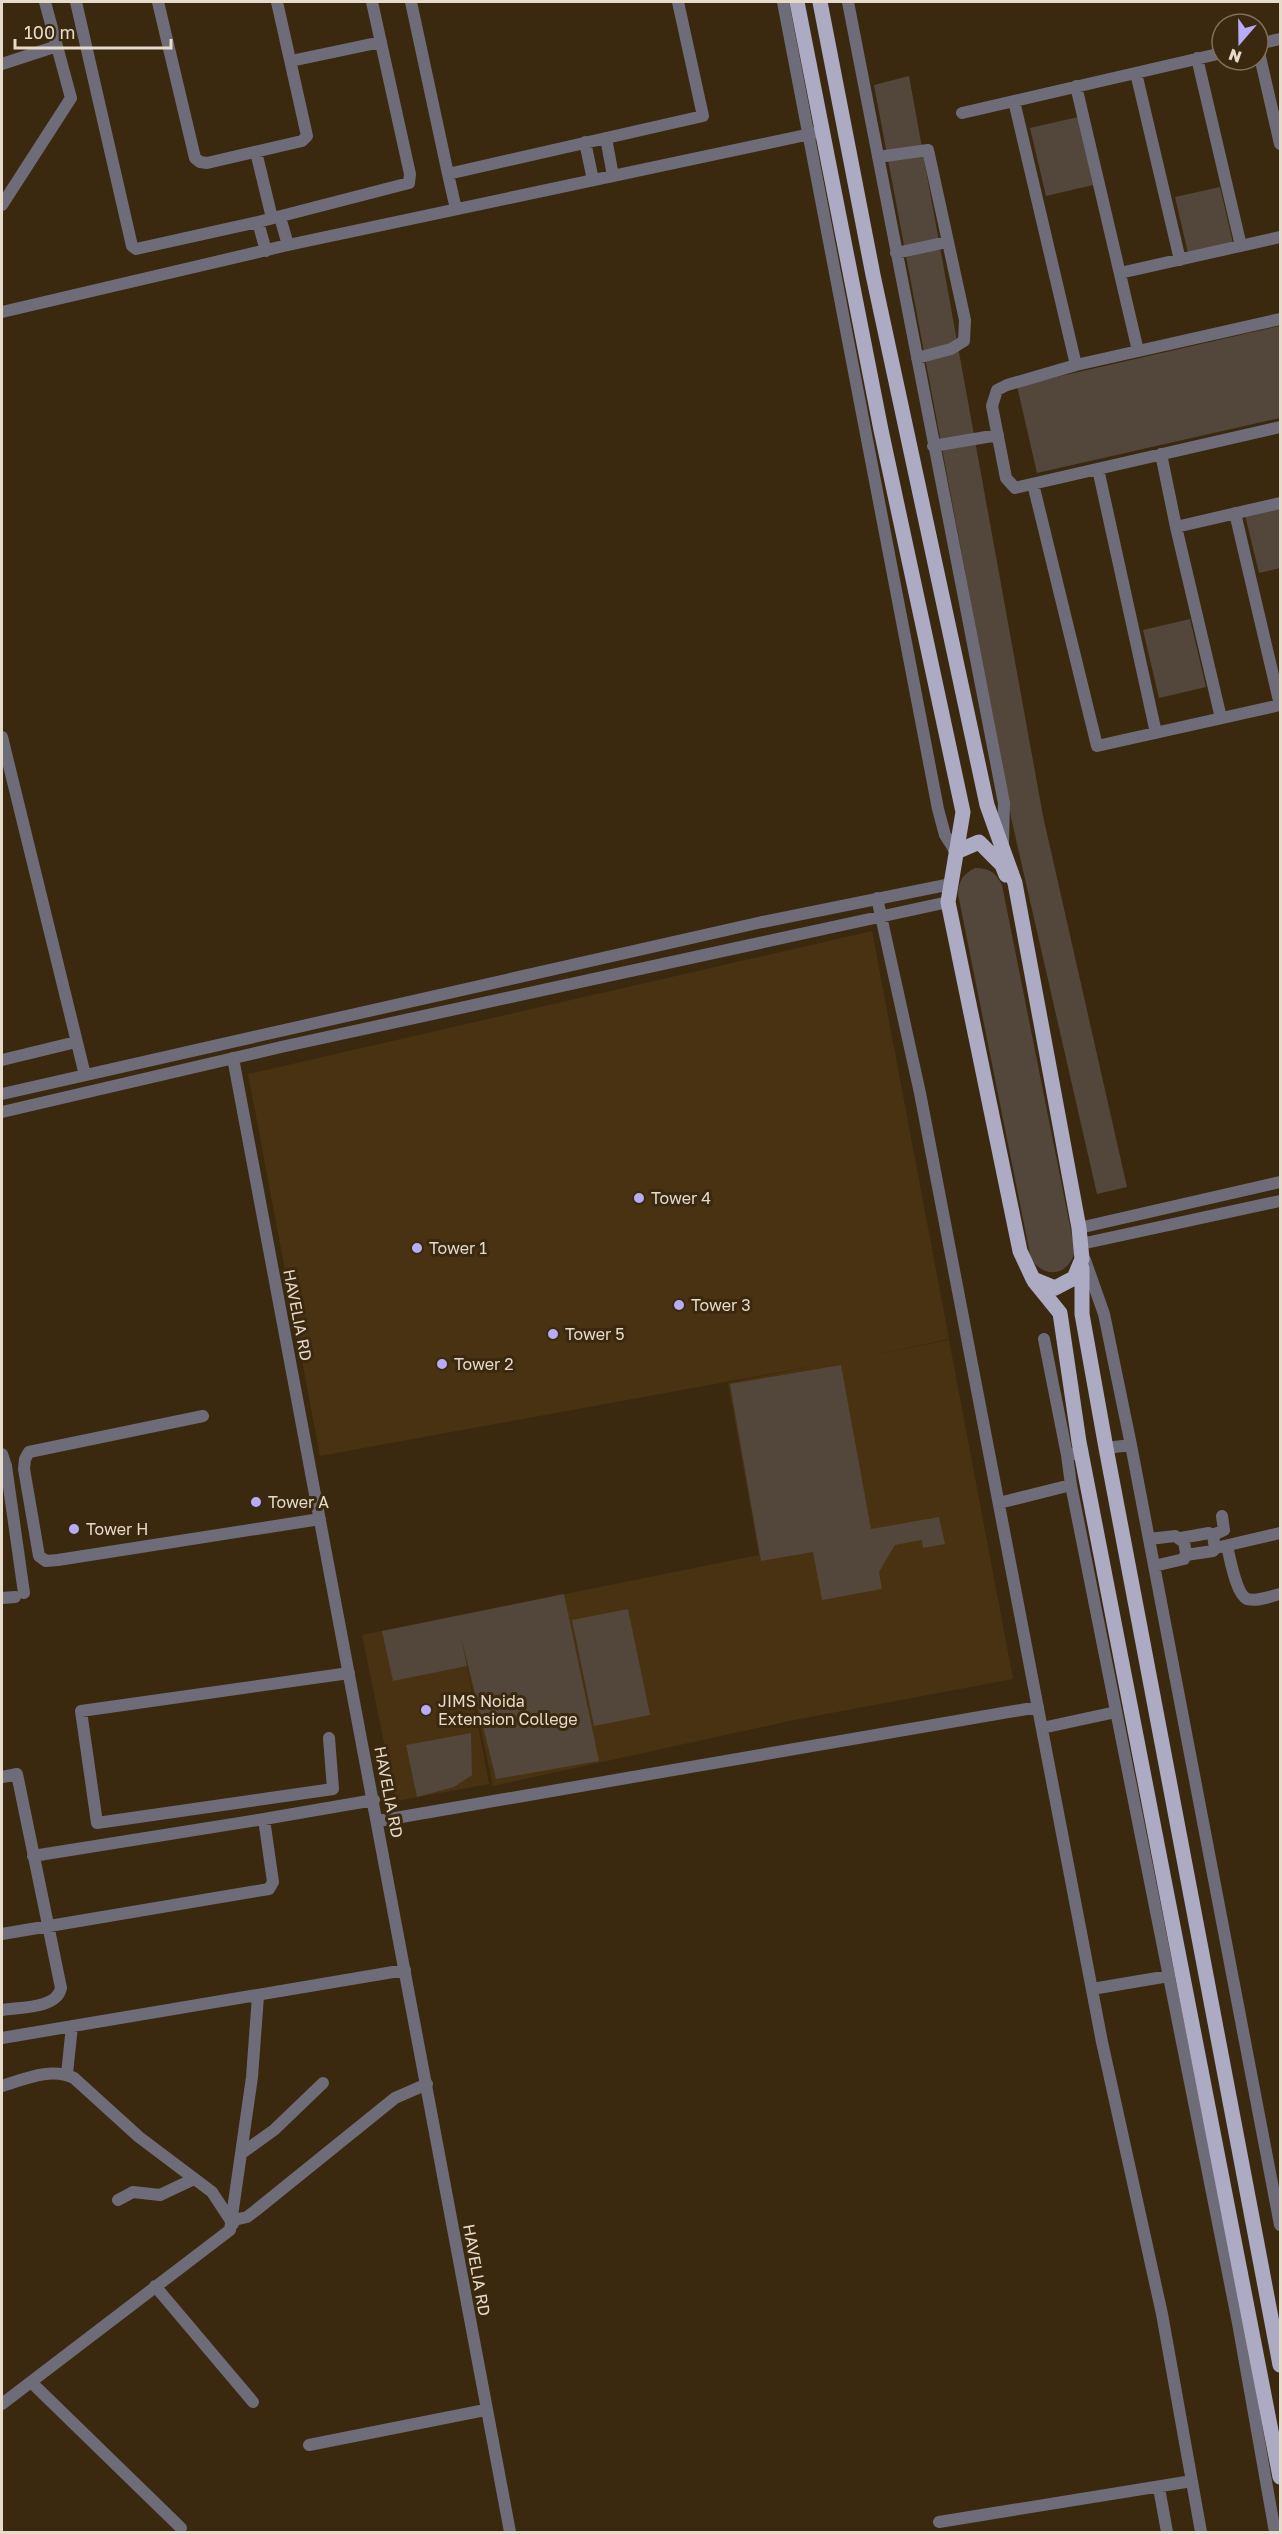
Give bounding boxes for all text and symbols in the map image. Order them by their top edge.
scale bar [15,12,171,50]
north arrow [1210,12,1270,72]
text: 100 m [24,21,75,43]
text: N [1226,45,1244,68]
place label: Tower 4 [651,1188,711,1208]
marker: Tower 4 [632,1191,646,1205]
place label: Tower 1 [429,1238,487,1258]
marker: Tower 1 [410,1241,424,1255]
street label: HAVELIA RD [279,1268,317,1362]
place label: Tower 3 [691,1295,751,1315]
marker: Tower 3 [672,1298,686,1312]
place label: Tower 5 [565,1324,625,1344]
marker: Tower 5 [546,1327,560,1341]
place label: Tower 2 [454,1354,514,1374]
marker: Tower 2 [435,1357,449,1371]
place label: Tower A [268,1492,329,1512]
marker: Tower A [249,1495,263,1509]
place label: Tower H [86,1519,148,1539]
marker: Tower H [67,1522,81,1536]
place label: JIMS Noida Extension College [438,1691,578,1729]
marker: JIMS Noida Extension College [419,1703,433,1717]
street label: HAVELIA RD [370,1745,408,1839]
street label: HAVELIA RD [459,2223,495,2317]

